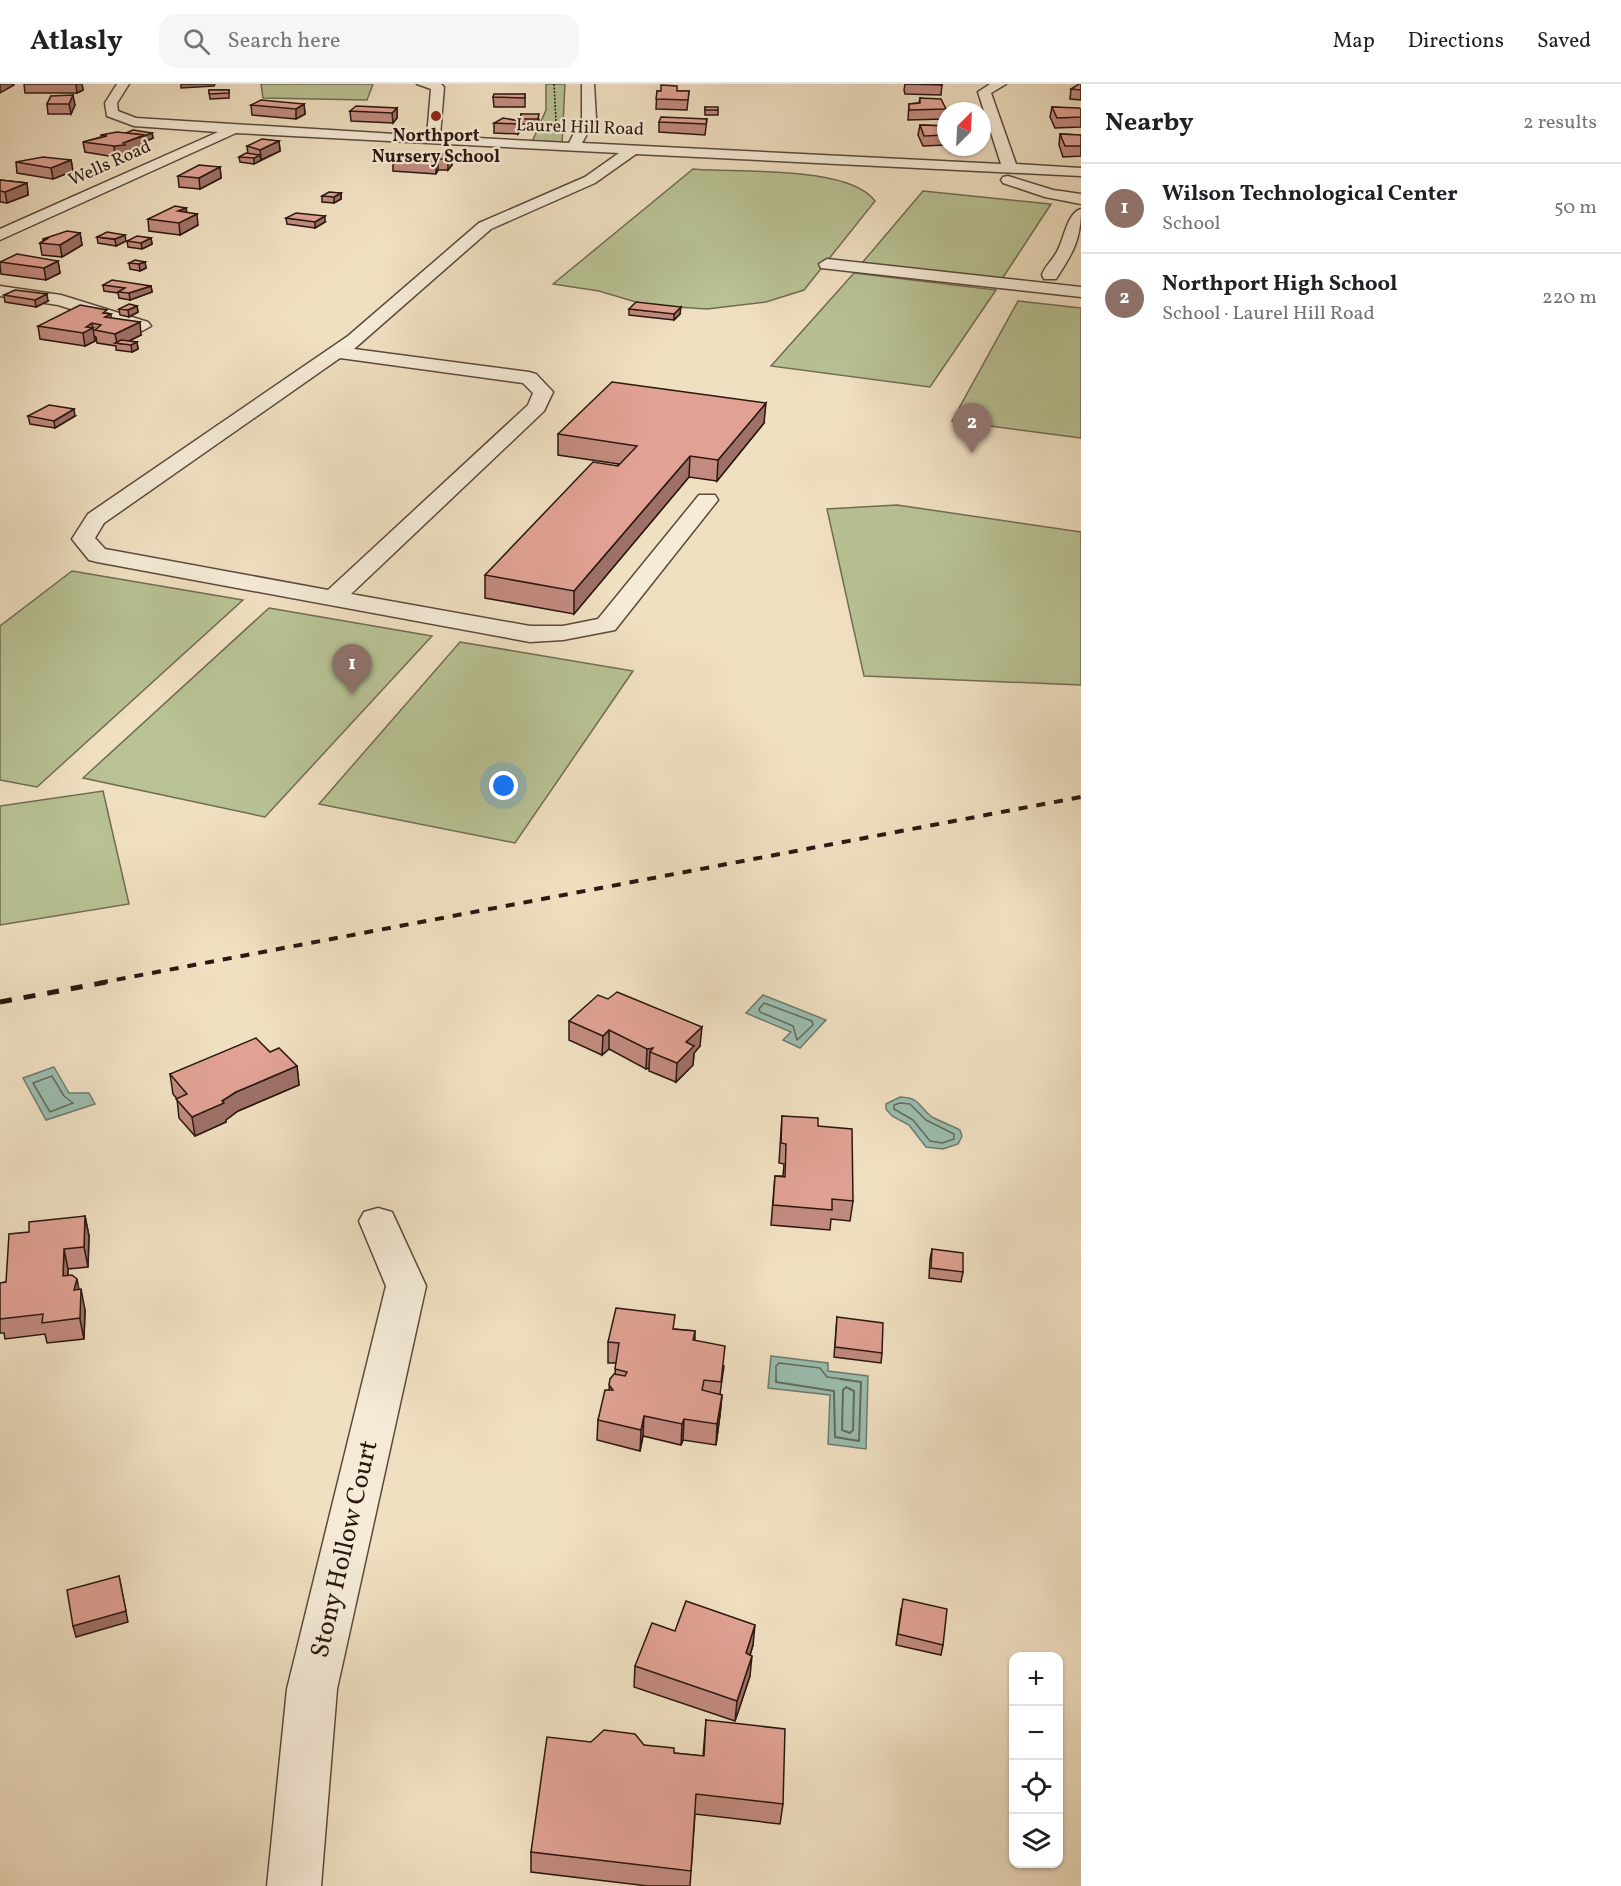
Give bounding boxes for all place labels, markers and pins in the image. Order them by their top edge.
marker: Northport Nursery School [429,109,443,123]
place label: Northport Nursery School [372,124,500,170]
pin: 2 [952,404,992,453]
pin: 1 [332,644,372,694]

